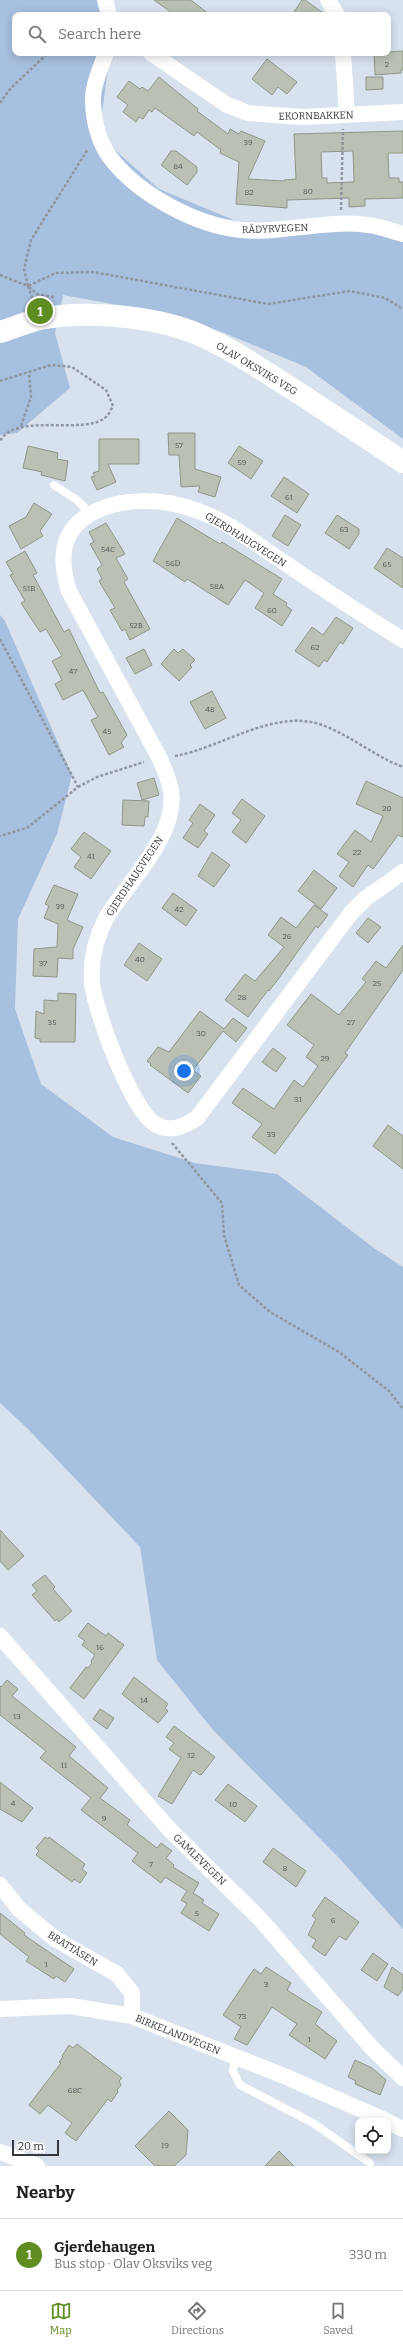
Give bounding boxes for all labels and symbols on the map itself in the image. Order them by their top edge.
house number: 2 [385,60,389,69]
street label: EKORNBAKKEN [278,109,354,123]
house number: 39 [243,138,253,147]
house number: 84 [173,162,183,171]
house number: 80 [303,187,313,196]
house number: 82 [244,188,254,197]
street label: RÅDYRVEGEN [242,220,309,236]
pin: 1 [27,296,53,326]
street label: OLAV OKSVIKS VEG [214,340,300,398]
house number: 57 [175,441,183,450]
house number: 59 [238,458,247,467]
house number: 61 [285,493,294,502]
street label: GJERDHAUGVEGEN [203,510,288,570]
house number: 63 [339,525,349,534]
house number: 54C [101,545,115,554]
house number: 56D [166,559,181,568]
house number: 65 [383,560,391,569]
house number: 58A [210,582,225,591]
house number: 51B [23,584,35,593]
house number: 60 [267,606,277,615]
house number: 52B [129,621,143,630]
house number: 62 [311,643,319,652]
house number: 47 [69,667,77,676]
house number: 48 [205,705,215,714]
house number: 45 [103,727,111,736]
house number: 20 [382,804,392,813]
street label: GJERDHAUGVEGEN [104,834,166,919]
house number: 22 [353,848,361,857]
house number: 41 [87,852,96,861]
house number: 39 [55,902,65,911]
house number: 42 [174,905,184,914]
house number: 26 [282,932,292,941]
house number: 40 [135,955,145,964]
house number: 37 [39,959,47,968]
house number: 25 [373,979,381,988]
house number: 28 [237,993,247,1002]
house number: 35 [48,1018,56,1027]
house number: 27 [347,1018,355,1027]
house number: 30 [196,1029,206,1038]
house number: 29 [320,1054,330,1063]
your location [174,1061,194,1081]
house number: 31 [294,1095,303,1104]
house number: 33 [267,1130,276,1139]
house number: 16 [96,1643,104,1652]
house number: 14 [140,1696,148,1705]
house number: 13 [13,1712,21,1721]
house number: 12 [187,1751,195,1760]
house number: 11 [61,1761,68,1770]
house number: 4 [11,1799,16,1808]
house number: 10 [229,1800,237,1809]
house number: 9 [102,1814,107,1823]
street label: GAMLEVEGEN [170,1832,228,1888]
house number: 7 [149,1860,153,1869]
house number: 8 [283,1864,288,1873]
house number: 5 [195,1909,199,1918]
house number: 6 [331,1916,336,1925]
street label: BRATTÅSEN [45,1927,101,1969]
house number: 1 [44,1960,48,1969]
house number: 3 [264,1980,269,1989]
street label: BIRKELANDVEGEN [134,2012,222,2057]
house number: 73 [238,2012,247,2021]
house number: 1 [307,2035,311,2044]
house number: 68C [68,2086,82,2095]
scale bar [12,2138,59,2157]
house number: 19 [161,2141,169,2150]

